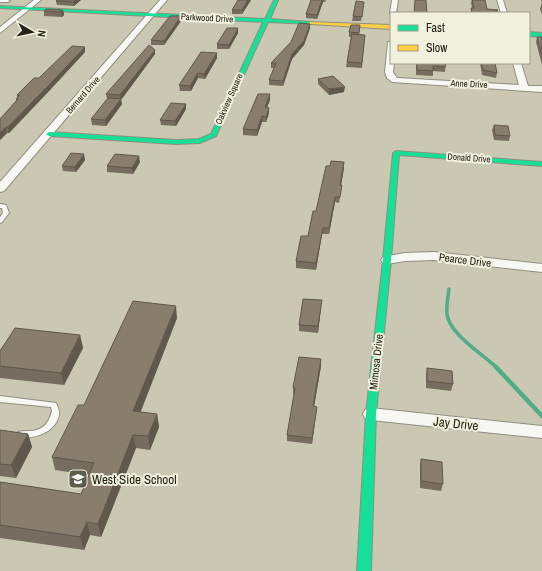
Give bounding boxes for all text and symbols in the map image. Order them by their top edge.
street label: Parkwood Drive [180,11,234,25]
north arrow [12,12,52,52]
legend [390,12,530,64]
text: Fast [426,20,445,36]
text: N [34,29,49,38]
text: Slow [426,40,448,56]
street label: Oakview Square [212,72,246,126]
street label: Bernard Drive [63,74,103,116]
street label: Anne Drive [449,77,488,91]
street label: Donald Drive [447,151,491,165]
street label: Pearce Drive [438,250,492,270]
street label: Mimosa Drive [366,333,386,391]
street label: Jay Drive [433,413,479,434]
school or university icon: West Side School [67,468,89,490]
place label: West Side School [92,471,177,488]

